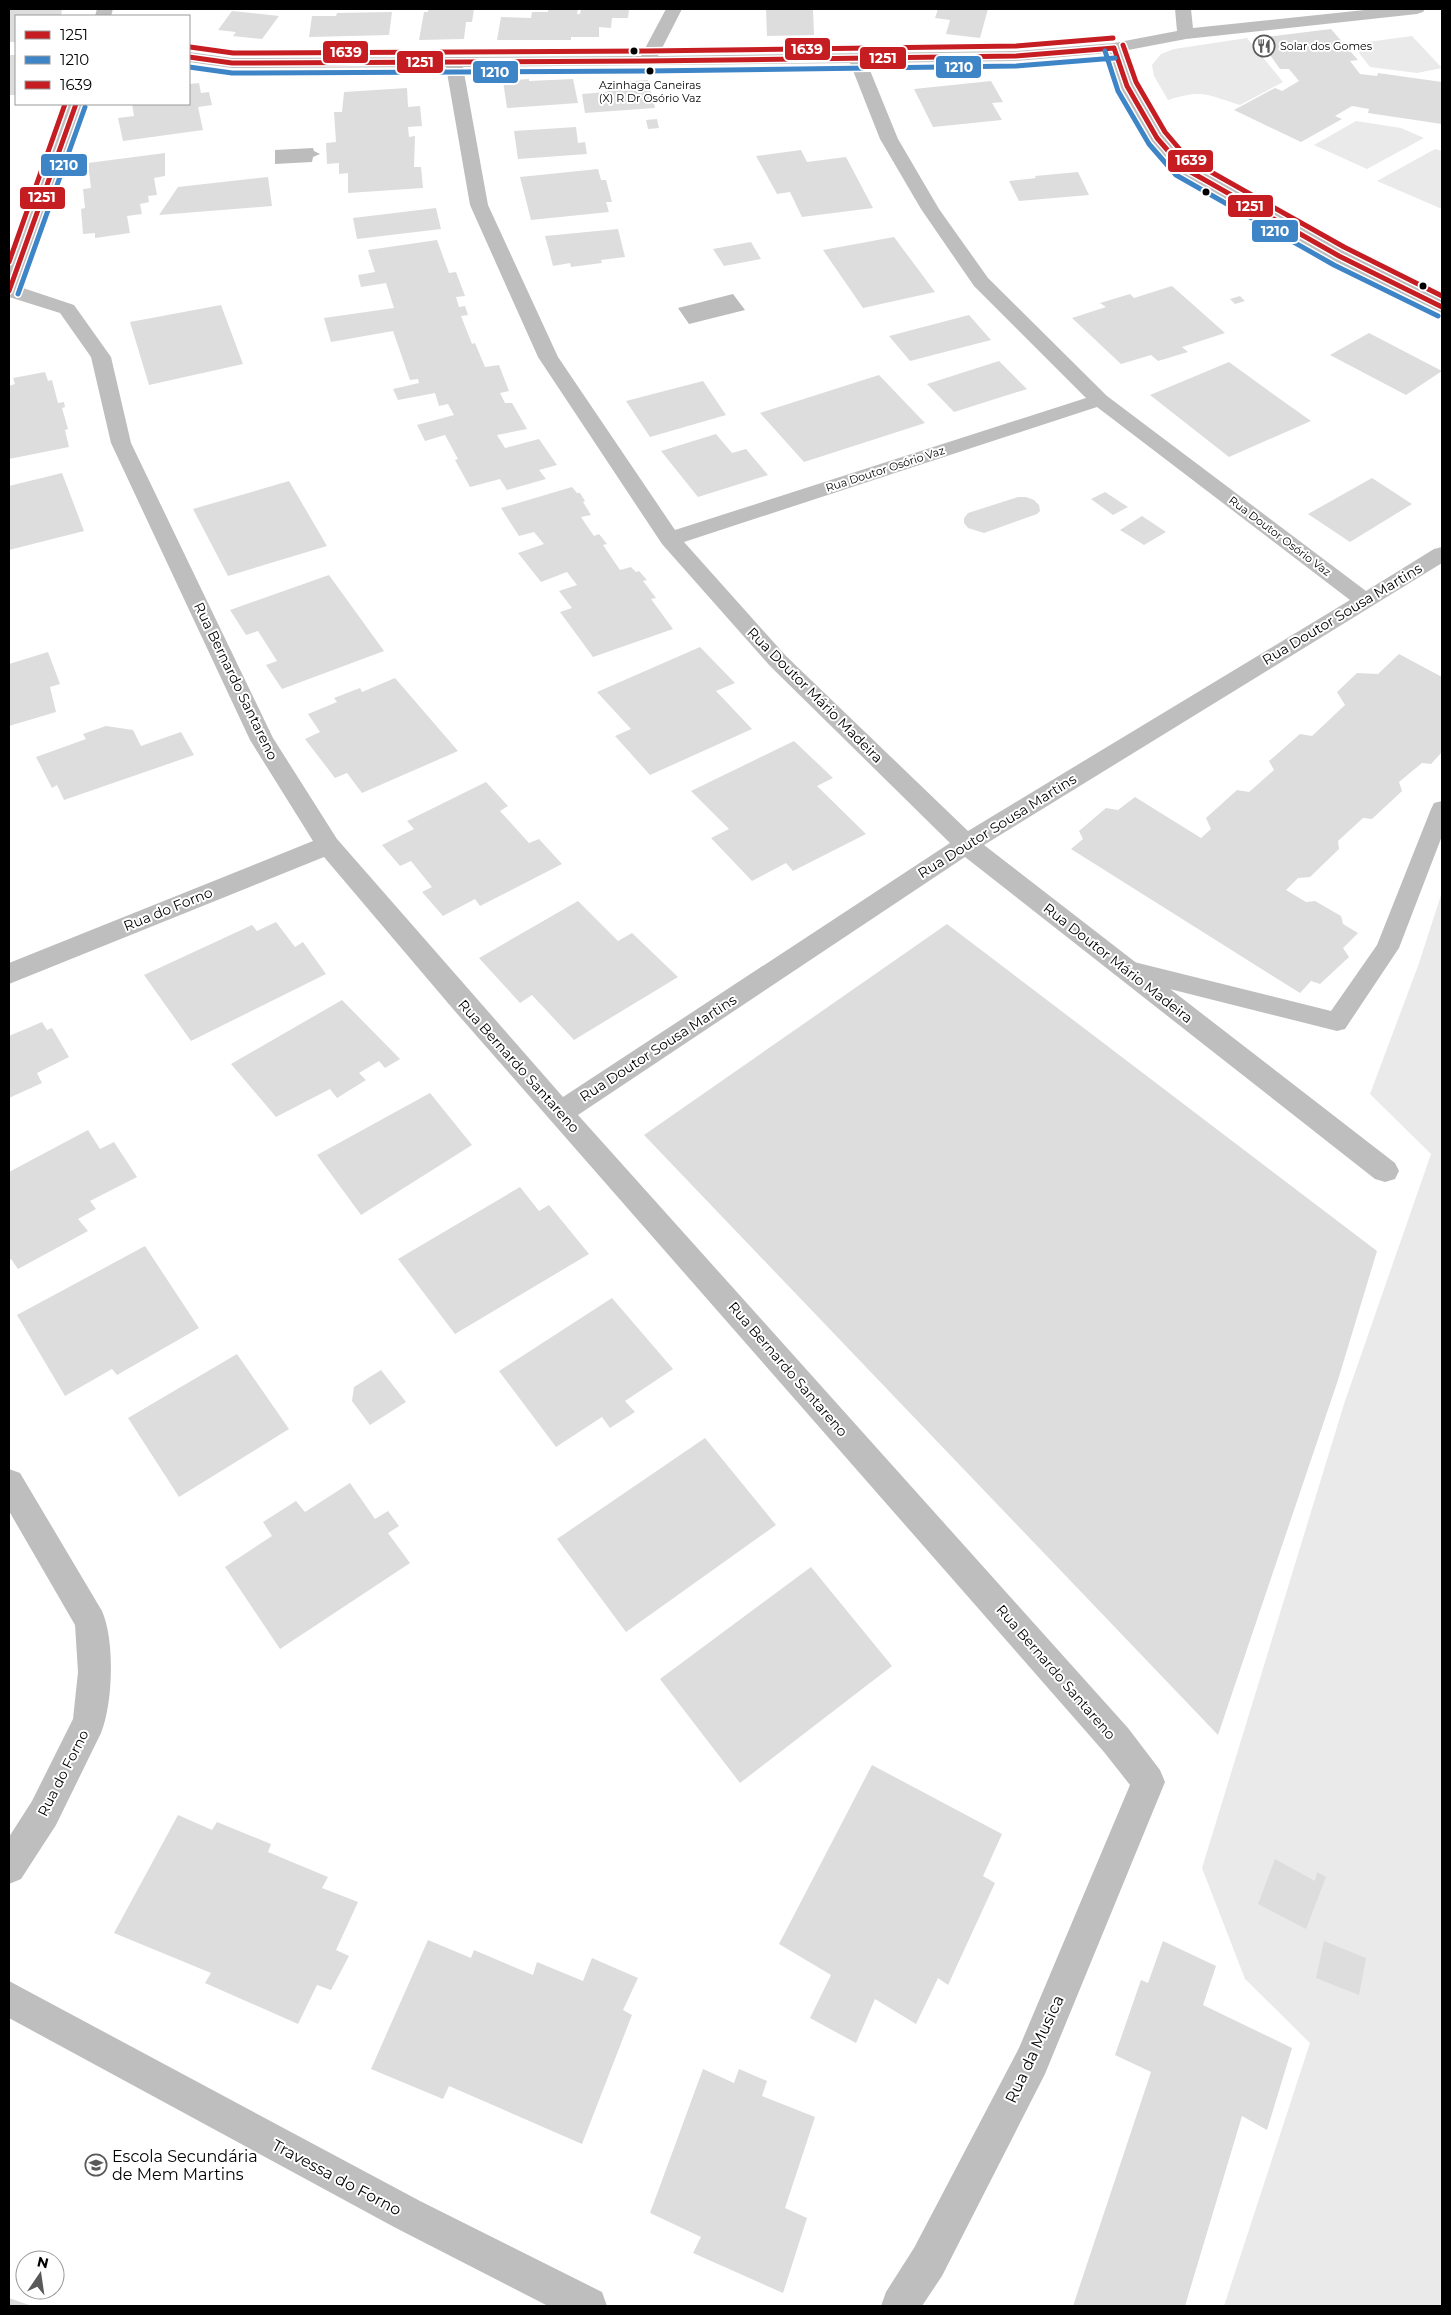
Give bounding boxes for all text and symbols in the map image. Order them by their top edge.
legend [15,15,190,105]
text: 1251 [60,25,88,44]
restaurant icon: Solar dos Gomes [1252,34,1276,58]
line badge: 1639 [784,37,831,61]
place label: Solar dos Gomes [1280,39,1373,53]
line badge: 1639 [322,40,369,64]
text: 1639 [791,40,823,58]
text: 1639 [330,43,362,61]
unlabelled marker [629,46,639,56]
line badge: 1251 [859,46,907,70]
text: 1251 [869,49,897,67]
text: 1210 [60,50,89,69]
line badge: 1251 [396,50,444,74]
text: 1251 [406,53,434,71]
line badge: 1210 [935,55,982,79]
text: 1210 [945,58,973,76]
line badge: 1210 [472,60,519,84]
text: 1210 [481,63,509,81]
marker: Azinhaga Caneiras (X) R Dr Osório Vaz [645,66,655,76]
text: 1639 [60,75,92,94]
place label: Azinhaga Caneiras (X) R Dr Osório Vaz [599,78,702,105]
line badge: 1639 [1167,149,1214,173]
text: 1639 [1175,151,1207,169]
line badge: 1210 [40,153,88,177]
text: 1210 [50,156,78,174]
line badge: 1251 [19,186,66,210]
unlabelled marker [1201,187,1211,197]
text: 1251 [28,188,56,206]
line badge: 1251 [1227,194,1274,218]
text: 1251 [1236,197,1264,215]
line badge: 1210 [1251,219,1299,243]
text: 1210 [1261,222,1289,240]
unlabelled marker [1418,281,1428,291]
street label: Rua Doutor Osório Vaz [824,443,947,495]
street label: Rua Doutor Osório Vaz [1226,493,1334,579]
street label: Rua Doutor Sousa Martins [1259,559,1425,669]
street label: Rua Bernardo Santareno [190,599,282,763]
street label: Rua Doutor Mário Madeira [743,623,887,767]
street label: Rua Doutor Sousa Martins [914,770,1080,882]
street label: Rua do Forno [121,883,215,935]
street label: Rua Doutor Mário Madeira [1040,899,1196,1027]
street label: Rua Doutor Sousa Martins [576,990,740,1106]
street label: Rua Bernardo Santareno [454,996,584,1137]
street label: Rua Bernardo Santareno [724,1298,852,1440]
street label: Rua Bernardo Santareno [992,1601,1120,1743]
street label: Rua do Forno [34,1727,93,1819]
street label: Rua da Musica [1001,1992,1068,2106]
street label: Travessa do Forno [269,2135,405,2220]
place label: Escola Secundária de Mem Martins [112,2147,258,2184]
school or university icon: Escola Secundária de Mem Martins [84,2153,108,2177]
north arrow [15,2250,65,2300]
text: N [35,2252,50,2272]

